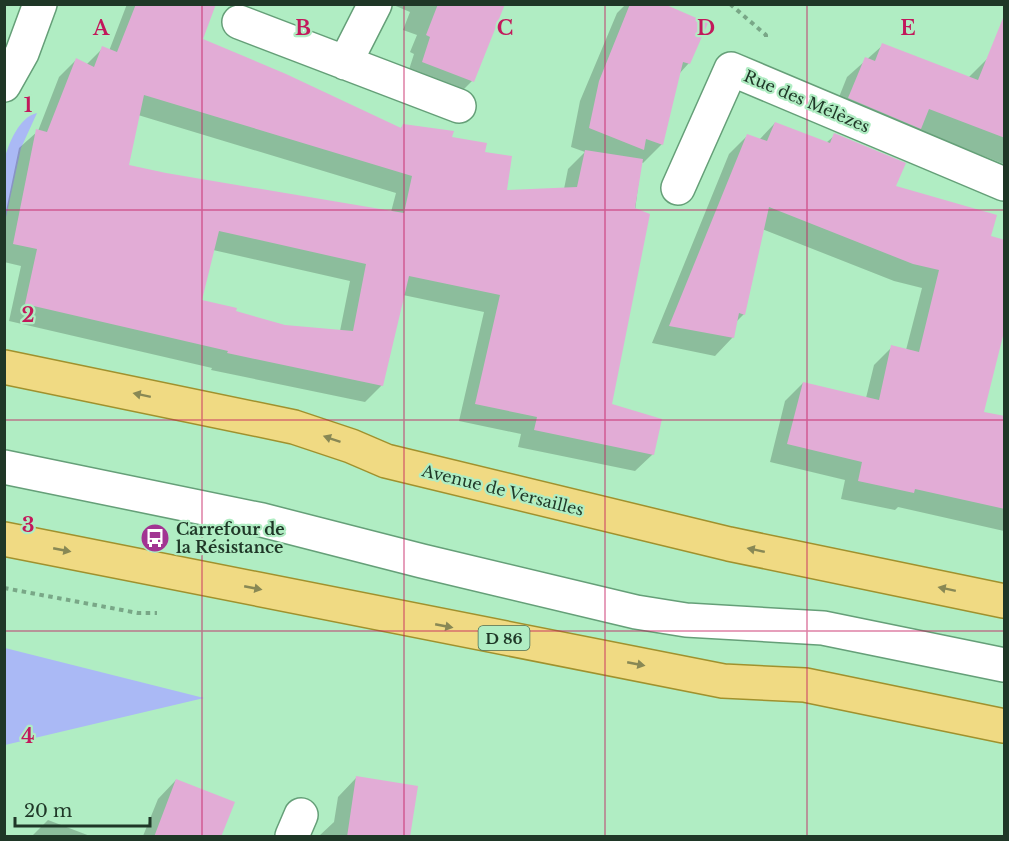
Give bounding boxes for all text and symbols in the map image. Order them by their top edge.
text: A [92,16,110,40]
text: B [295,16,311,40]
text: C [497,16,513,40]
text: D [697,16,715,40]
text: E [900,16,916,40]
street label: Rue des Mélèzes [741,65,873,137]
text: 1 [24,93,33,117]
text: 2 [21,303,35,327]
one-way arrow [132,390,151,399]
one-way arrow [322,434,340,443]
street label: Avenue de Versailles [419,460,586,520]
text: 3 [22,513,34,537]
place label: Carrefour de la Résistance [176,519,285,557]
bus stop icon: Carrefour de la Résistance [139,522,171,554]
one-way arrow [747,545,766,554]
one-way arrow [53,546,72,555]
one-way arrow [244,584,262,594]
one-way arrow [937,584,956,593]
one-way arrow [435,622,454,631]
road number: D 86 [478,626,530,650]
one-way arrow [626,660,645,669]
text: 4 [21,724,35,748]
scale bar [15,790,150,828]
text: 20 m [24,800,72,822]

